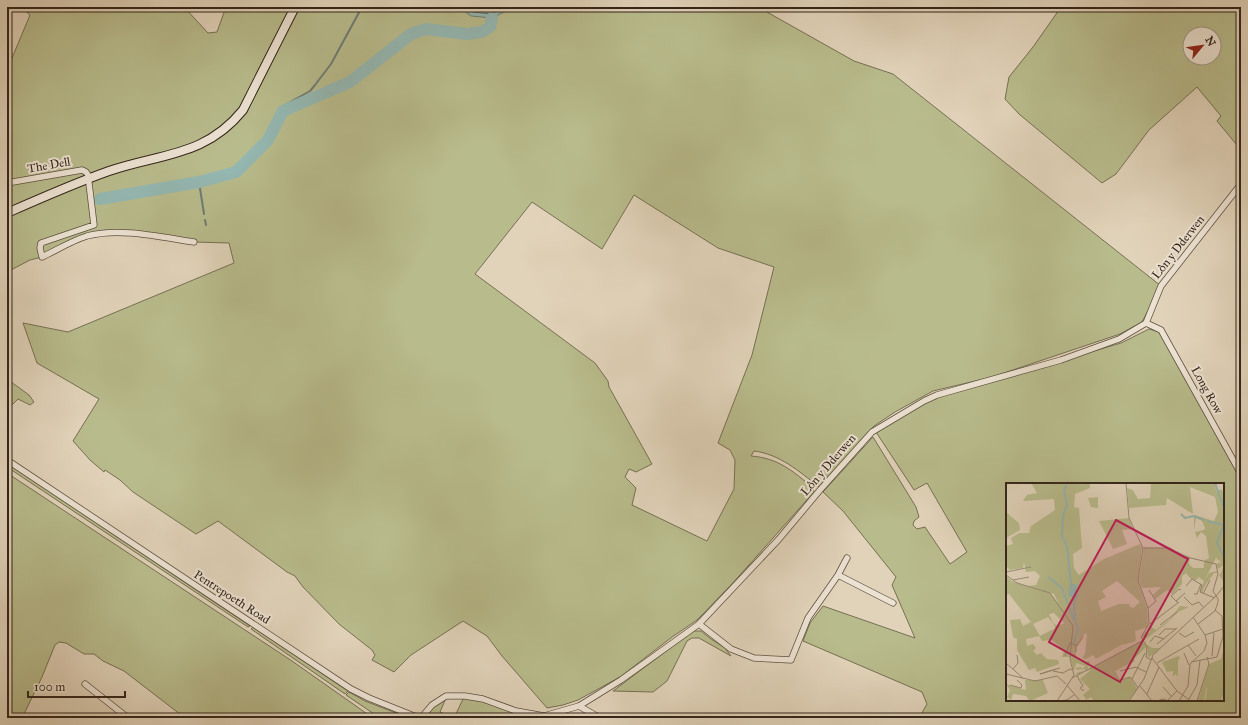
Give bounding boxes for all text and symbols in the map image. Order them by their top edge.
north arrow [1182,26,1222,66]
text: N [1202,34,1219,49]
street label: The Dell [26,154,72,176]
street label: Lôn y Dderwen [1149,212,1207,282]
street label: Long Row [1187,364,1226,417]
street label: Lôn y Dderwen [798,431,859,499]
inset map [1006,483,1224,701]
street label: Pentrepoeth Road [191,567,273,627]
scale bar [28,673,125,699]
text: 100 m [34,680,65,694]

